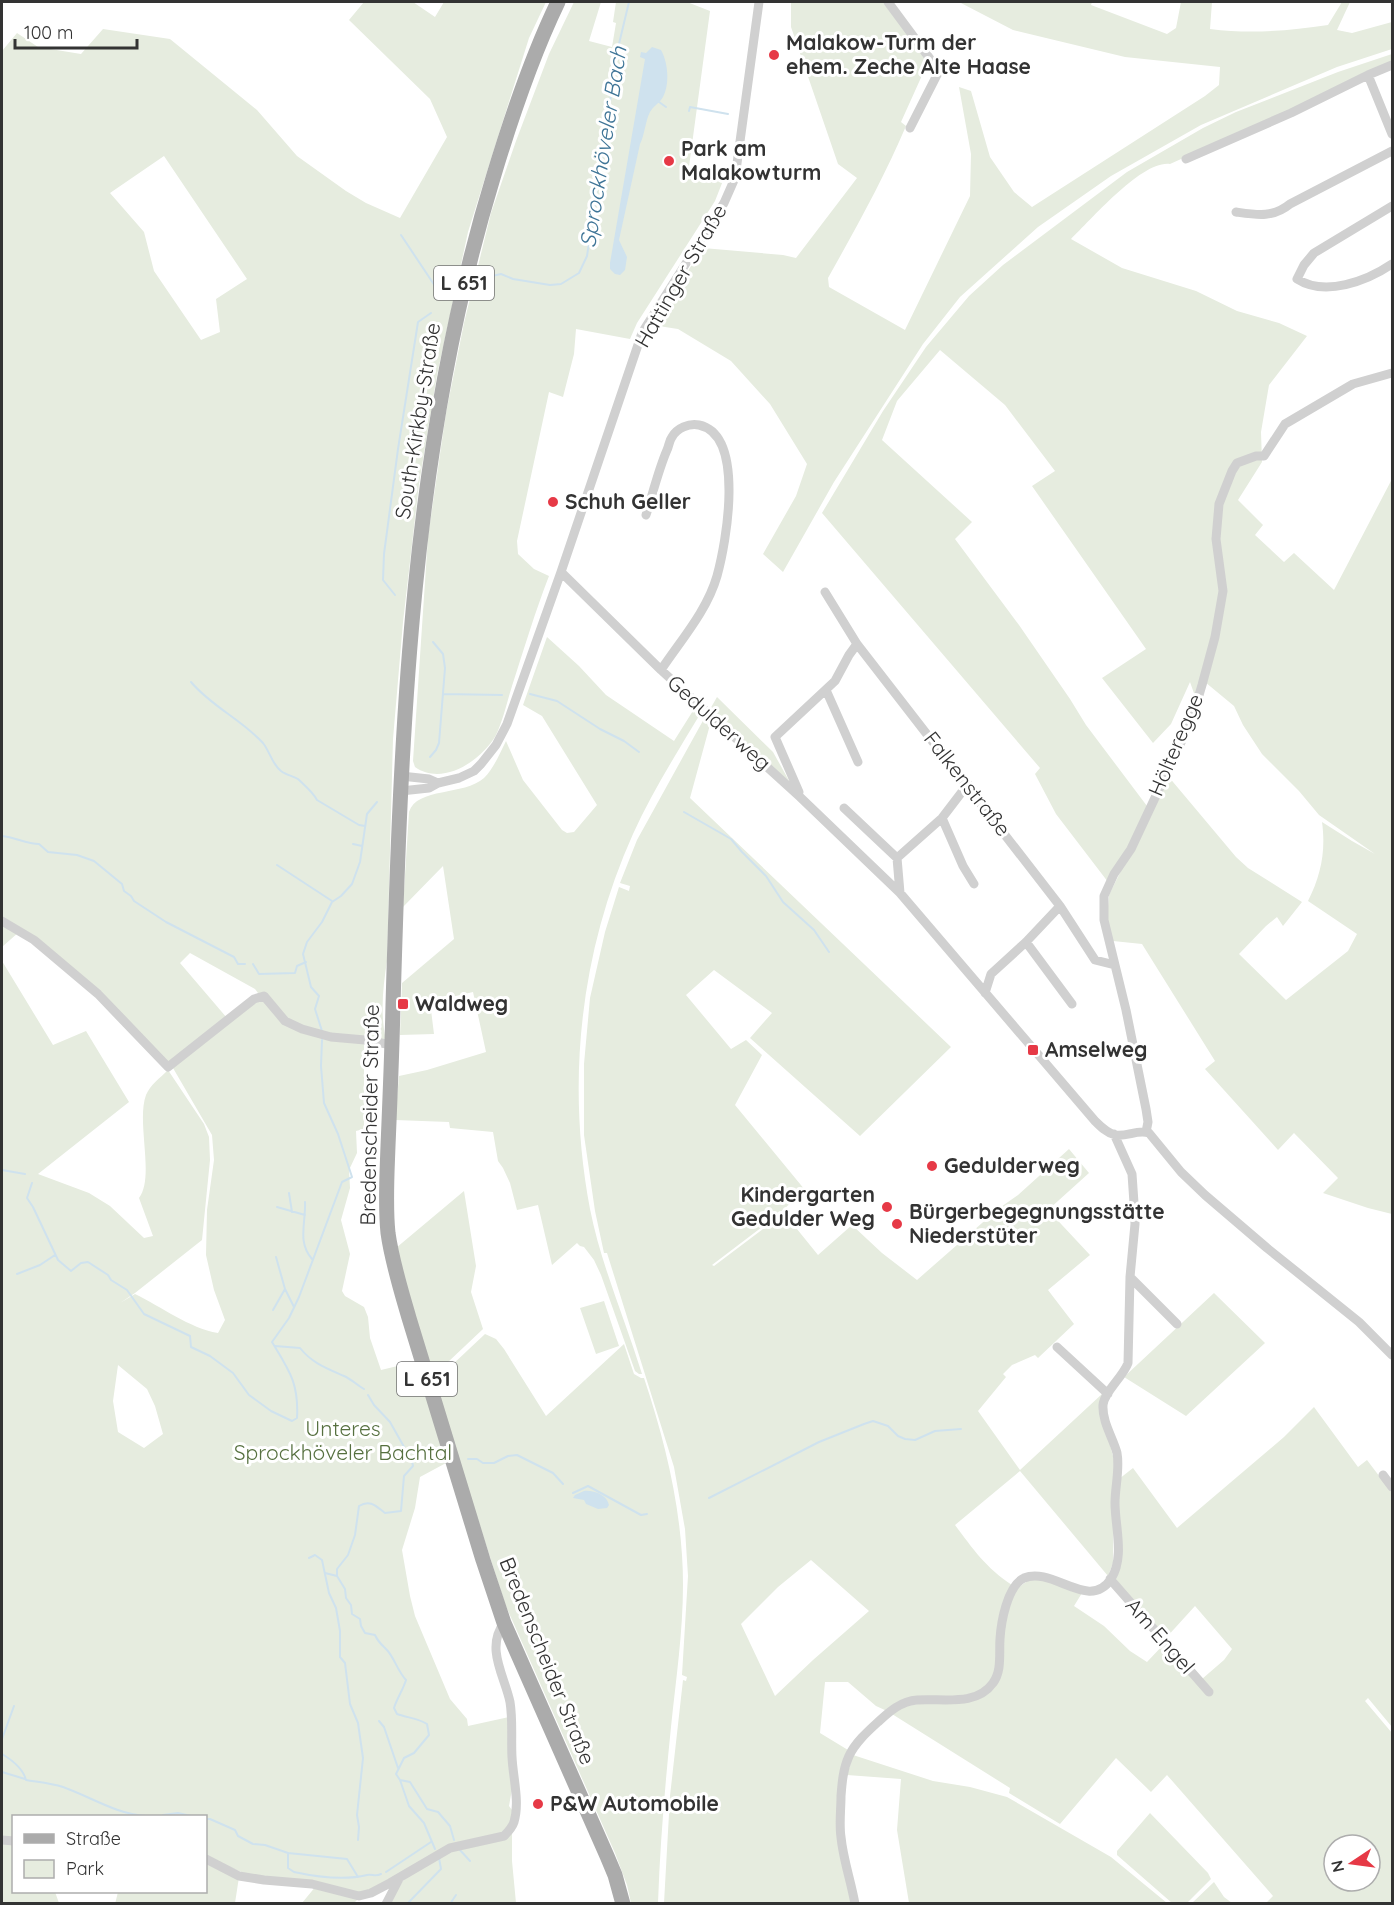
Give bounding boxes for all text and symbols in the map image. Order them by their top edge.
scale bar [15,12,136,50]
text: 100 m [24,21,73,44]
place label: Malakow-Turm der ehem. Zeche Alte Haase [786,29,1031,79]
water label: Sprockhöveler Bach [573,44,633,249]
marker: Malakow-Turm der ehem. Zeche Alte Haase [767,48,781,62]
place label: Park am Malakowturm [681,135,821,185]
marker: Park am Malakowturm [662,154,676,168]
street label: Hattinger Straße [629,199,732,352]
road number: L 651 [434,266,494,300]
street label: South-Kirkby-Straße [389,321,445,521]
place label: Schuh Geller [565,488,691,514]
marker: Schuh Geller [546,495,560,509]
street label: Gedulderweg [662,669,777,776]
street label: Hölteregge [1142,690,1208,800]
street label: Falkenstraße [919,726,1017,841]
place label: Waldweg [415,990,508,1016]
marker: Waldweg [396,997,410,1011]
street label: Bredenscheider Straße [354,1004,384,1226]
place label: Amselweg [1045,1036,1147,1062]
marker: Amselweg [1026,1043,1040,1057]
place label: Gedulderweg [944,1152,1080,1178]
marker: Gedulderweg [925,1159,939,1173]
place label: Kindergarten Gedulder Weg [731,1181,875,1231]
place label: Bürgerbegegnungsstätte Niederstüter [909,1198,1165,1248]
marker: Kindergarten Gedulder Weg [880,1200,894,1214]
marker: Bürgerbegegnungsstätte Niederstüter [890,1217,904,1231]
road number: L 651 [397,1362,457,1396]
park label: Unteres Sprockhöveler Bachtal [234,1415,452,1465]
street label: Bredenscheider Straße [494,1553,601,1768]
street label: Am Engel [1121,1592,1201,1679]
place label: P&W Automobile [550,1790,719,1816]
marker: P&W Automobile [531,1797,545,1811]
legend [12,1815,207,1893]
text: Straße [66,1827,121,1850]
north arrow [1322,1833,1382,1893]
text: Park [66,1857,104,1880]
text: N [1326,1858,1348,1874]

